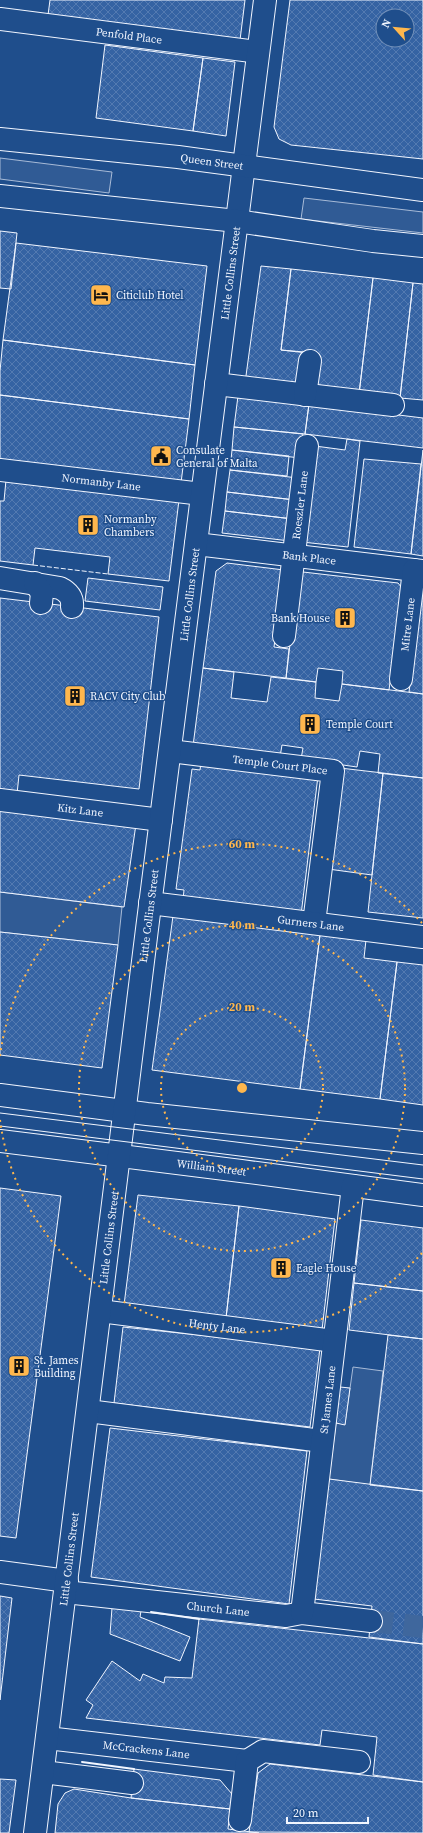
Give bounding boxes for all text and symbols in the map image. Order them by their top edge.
north arrow [375,8,415,48]
text: N [378,17,395,31]
street label: Penfold Place [95,24,163,48]
street label: Queen Street [179,150,244,174]
street label: Little Collins Street [217,225,244,321]
hotel icon: Citiclub Hotel [88,282,114,308]
place label: Citiclub Hotel [116,288,184,303]
public building icon: Consulate General of Malta [148,443,174,469]
place label: Consulate General of Malta [176,443,258,471]
street label: Roeszler Lane [289,469,312,540]
street label: Normanby Lane [61,470,142,495]
building icon: Normanby Chambers [75,512,101,538]
place label: Normanby Chambers [104,512,157,540]
street label: Little Collins Street [177,547,203,642]
street label: Bank Place [281,547,337,569]
street label: Mitre Lane [397,596,419,652]
building icon: Bank House [332,605,358,631]
place label: Bank House [271,611,330,626]
building icon: RACV City Club [62,683,88,709]
place label: RACV City Club [90,689,165,704]
building icon: Temple Court [297,711,323,737]
place label: Temple Court [326,717,393,732]
street label: Temple Court Place [232,752,329,778]
street label: Kitz Lane [56,800,105,821]
text: 60 m [229,836,255,852]
street label: Little Collins Street [136,868,163,964]
street label: Gurners Lane [276,912,345,935]
text: 40 m [229,917,255,933]
text: 20 m [229,999,255,1015]
centre of rings [235,1081,249,1095]
street label: William Street [176,1156,247,1180]
street label: Little Collins Street [96,1190,123,1285]
building icon: Eagle House [268,1255,294,1281]
place label: Eagle House [296,1261,357,1276]
street label: Henty Lane [188,1315,247,1338]
building icon: St. James Building [6,1353,32,1379]
place label: St. James Building [34,1353,79,1381]
street label: St James Lane [316,1364,340,1434]
street label: Little Collins Street [56,1511,83,1607]
street label: Church Lane [186,1598,251,1620]
street label: McCrackens Lane [102,1737,191,1762]
scale bar [287,1799,368,1825]
text: 20 m [293,1805,319,1821]

